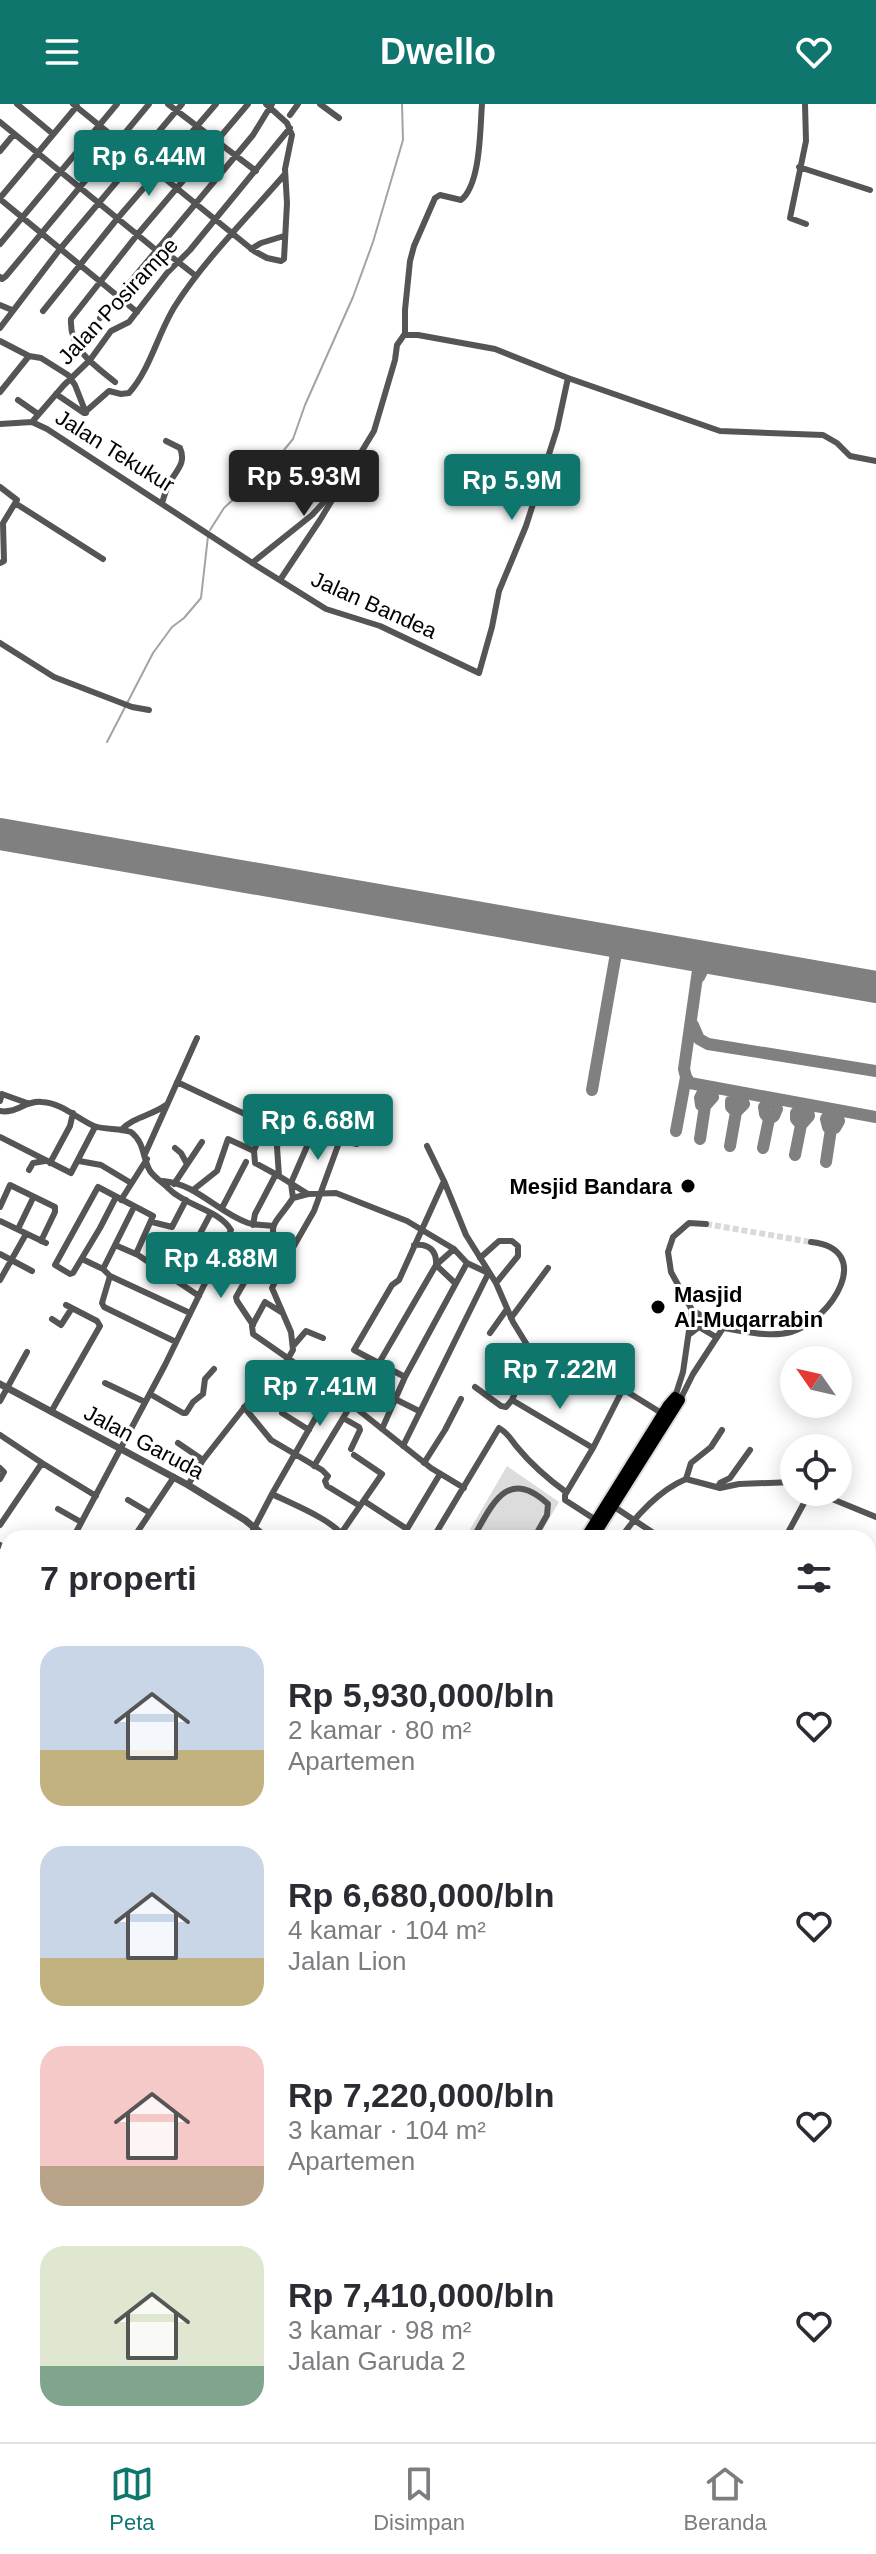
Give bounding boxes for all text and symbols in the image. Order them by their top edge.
icon: menu [40,30,84,74]
icon: heart [792,30,836,74]
text: Dwello [380,31,496,72]
pin: Rp 6.44M [66,130,232,198]
text: Rp 6.44M [92,141,206,171]
street label: Jalan Posirampe [53,233,183,369]
street label: Jalan Tekukur [51,405,179,497]
pin: Rp 5.93M [221,450,387,518]
pin: Rp 5.9M [438,454,586,522]
text: Rp 5.93M [247,461,361,491]
text: Rp 5.9M [462,465,562,495]
street label: Jalan Bandea [307,566,441,644]
pin: Rp 6.68M [235,1094,401,1162]
text: Rp 6.68M [261,1105,375,1135]
place label: Mesjid Bandara [509,1174,673,1199]
marker: Mesjid Bandara [679,1177,697,1195]
pin: Rp 4.88M [138,1232,304,1300]
text: Rp 4.88M [164,1243,278,1273]
place label: Masjid Al-Muqarrabin [674,1282,823,1332]
marker: Masjid Al-Muqarrabin [649,1298,667,1316]
pin: Rp 7.22M [477,1343,643,1411]
north arrow [780,1346,852,1418]
map controls [780,1346,852,1506]
text: Rp 7.22M [503,1354,617,1384]
pin: Rp 7.41M [237,1360,403,1428]
text: Rp 7.41M [263,1371,377,1401]
street label: Jalan Garuda [80,1400,209,1484]
button: locate [780,1434,852,1506]
icon: filters [792,1556,836,1600]
text: 7 properti [40,1559,197,1597]
text: Rp 5,930,000/bln [288,1676,554,1714]
icon: home [104,1678,200,1774]
icon: heart [792,1704,836,1748]
text: 2 kamar · 80 m² [288,1715,472,1745]
text: Apartemen [288,1746,415,1776]
text: Rp 6,680,000/bln [288,1876,554,1914]
icon: home [104,1878,200,1974]
icon: heart [792,1904,836,1948]
text: 4 kamar · 104 m² [288,1915,486,1945]
text: Jalan Lion [288,1946,407,1976]
text: Rp 7,220,000/bln [288,2076,554,2114]
icon: home [104,2078,200,2174]
icon: heart [792,2104,836,2148]
text: 3 kamar · 104 m² [288,2115,486,2145]
text: Apartemen [288,2146,415,2176]
text: Rp 7,410,000/bln [288,2276,554,2314]
icon: home [104,2278,200,2374]
icon: heart [792,2304,836,2348]
text: 3 kamar · 98 m² [288,2315,472,2345]
text: Jalan Garuda 2 [288,2346,466,2376]
tab: Peta [109,2462,155,2536]
tab: Disimpan [373,2462,465,2536]
tab: Beranda [683,2462,767,2536]

